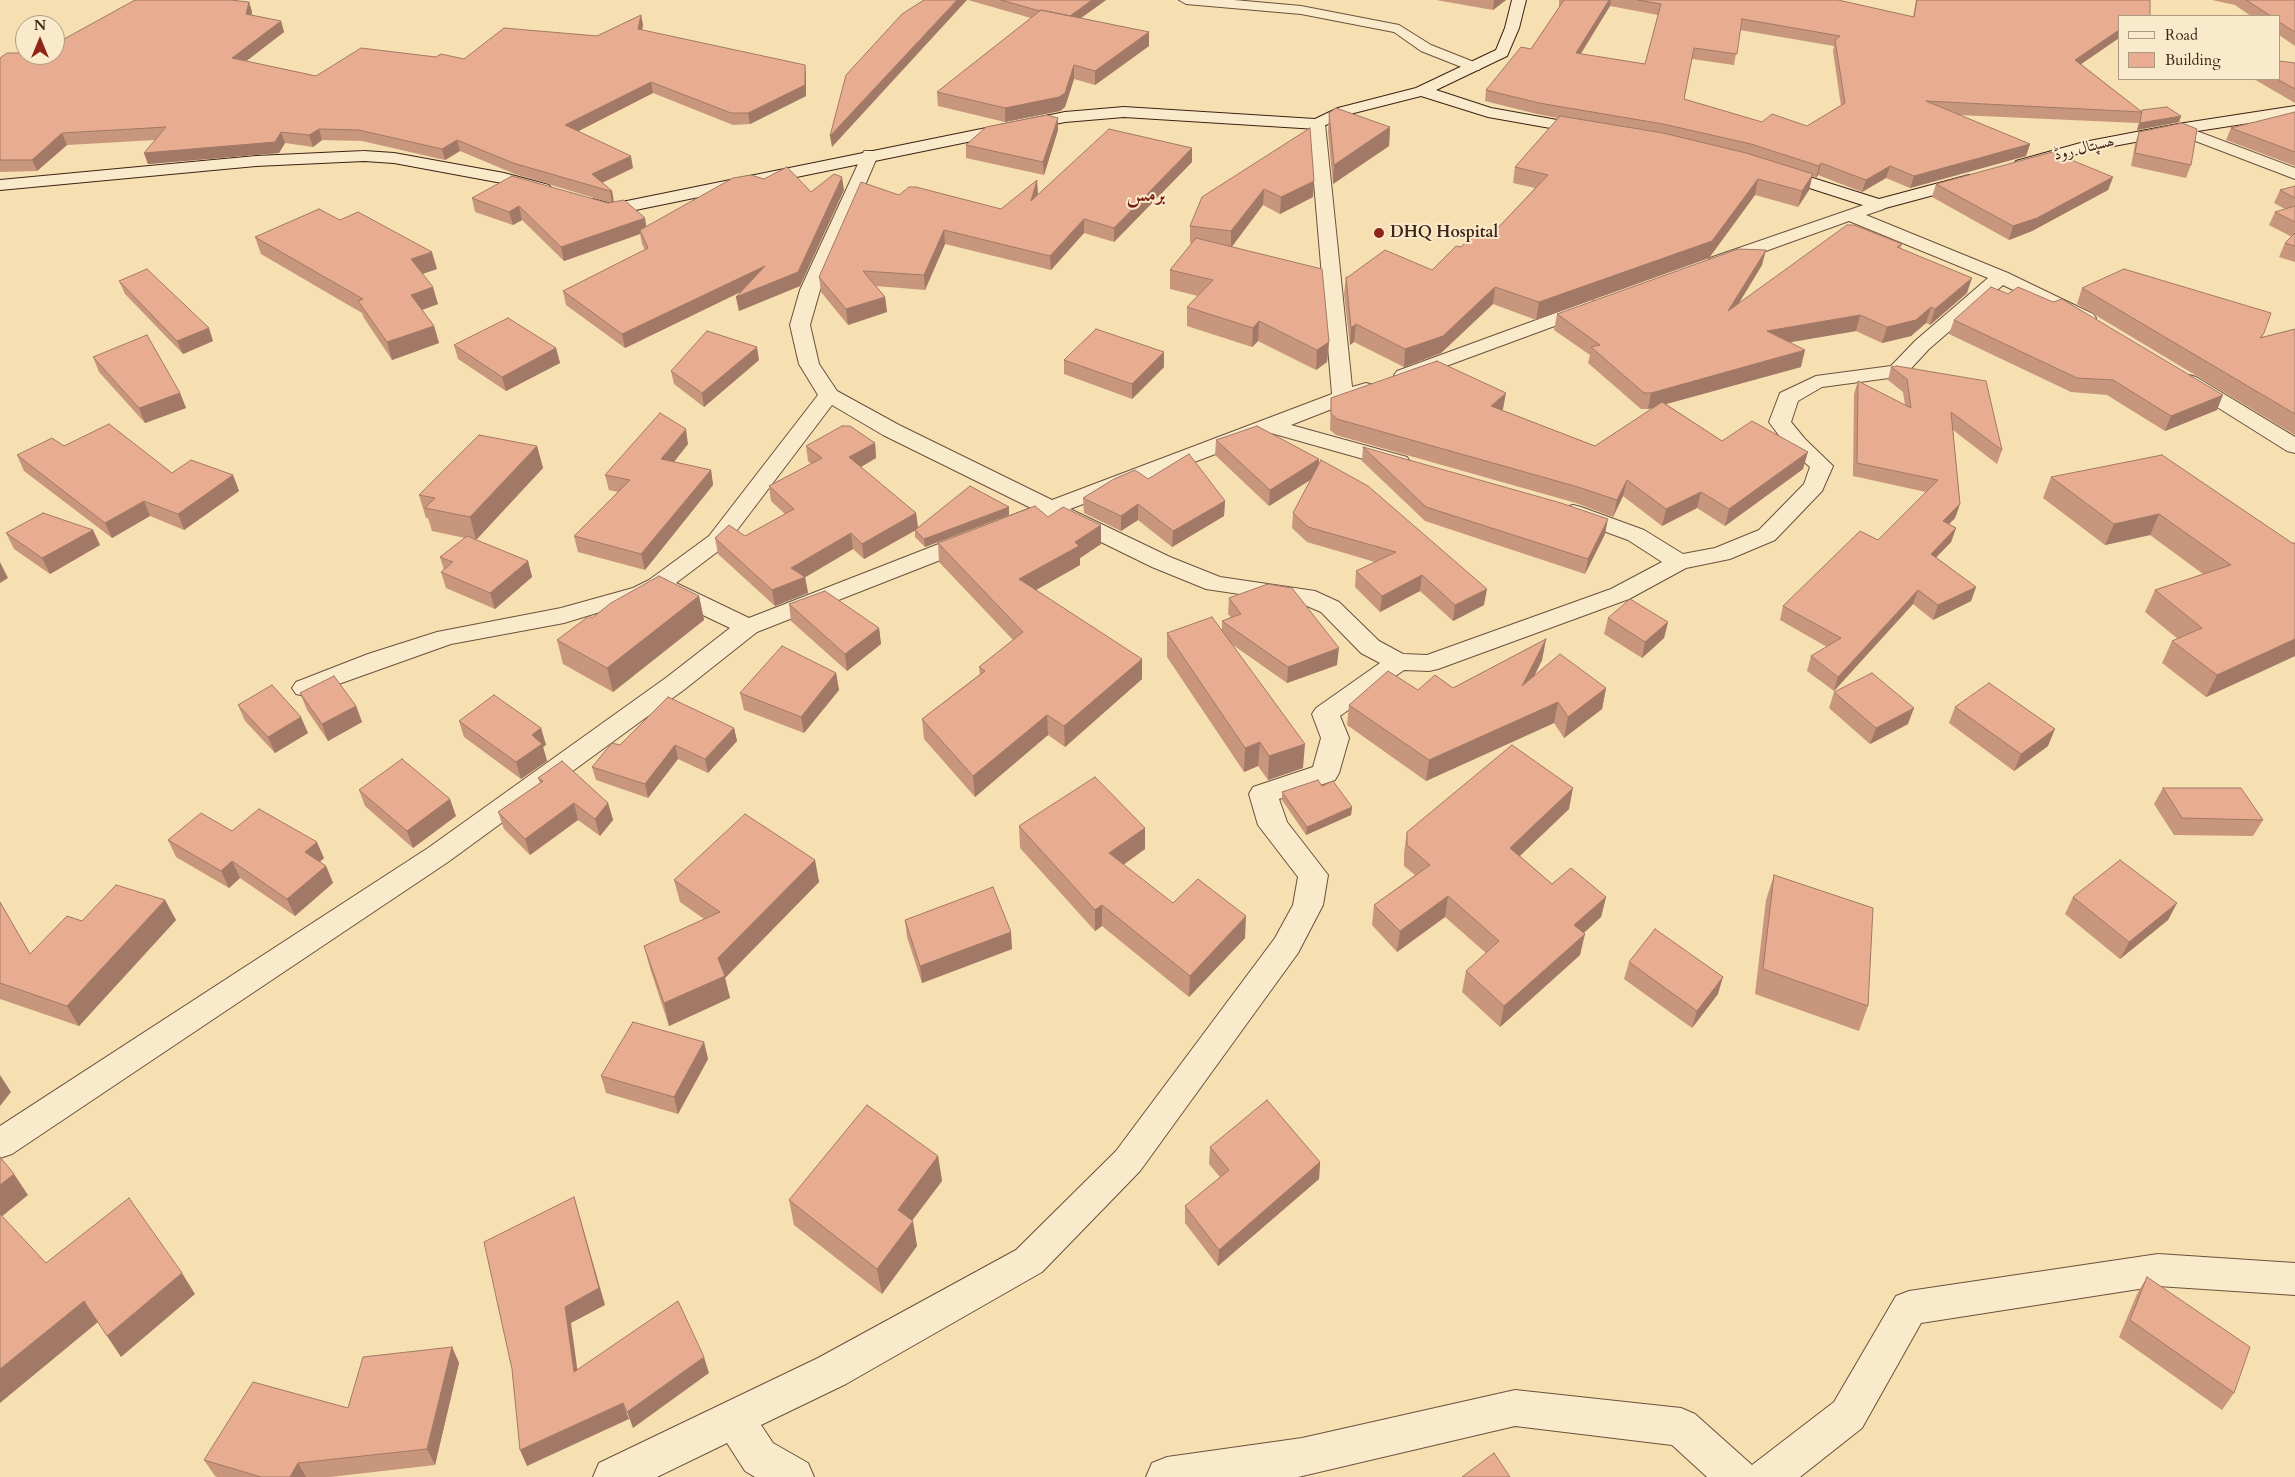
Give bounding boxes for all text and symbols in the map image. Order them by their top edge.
north arrow [15,15,65,65]
legend [2118,15,2280,80]
text: N [34,16,46,35]
text: Road [2165,25,2198,45]
text: Building [2165,50,2221,70]
street label: ھسپتال روڈ [2052,132,2116,166]
district label: برمس [1127,184,1165,208]
place label: DHQ Hospital [1390,223,1498,243]
marker: DHQ Hospital [1372,226,1386,240]

